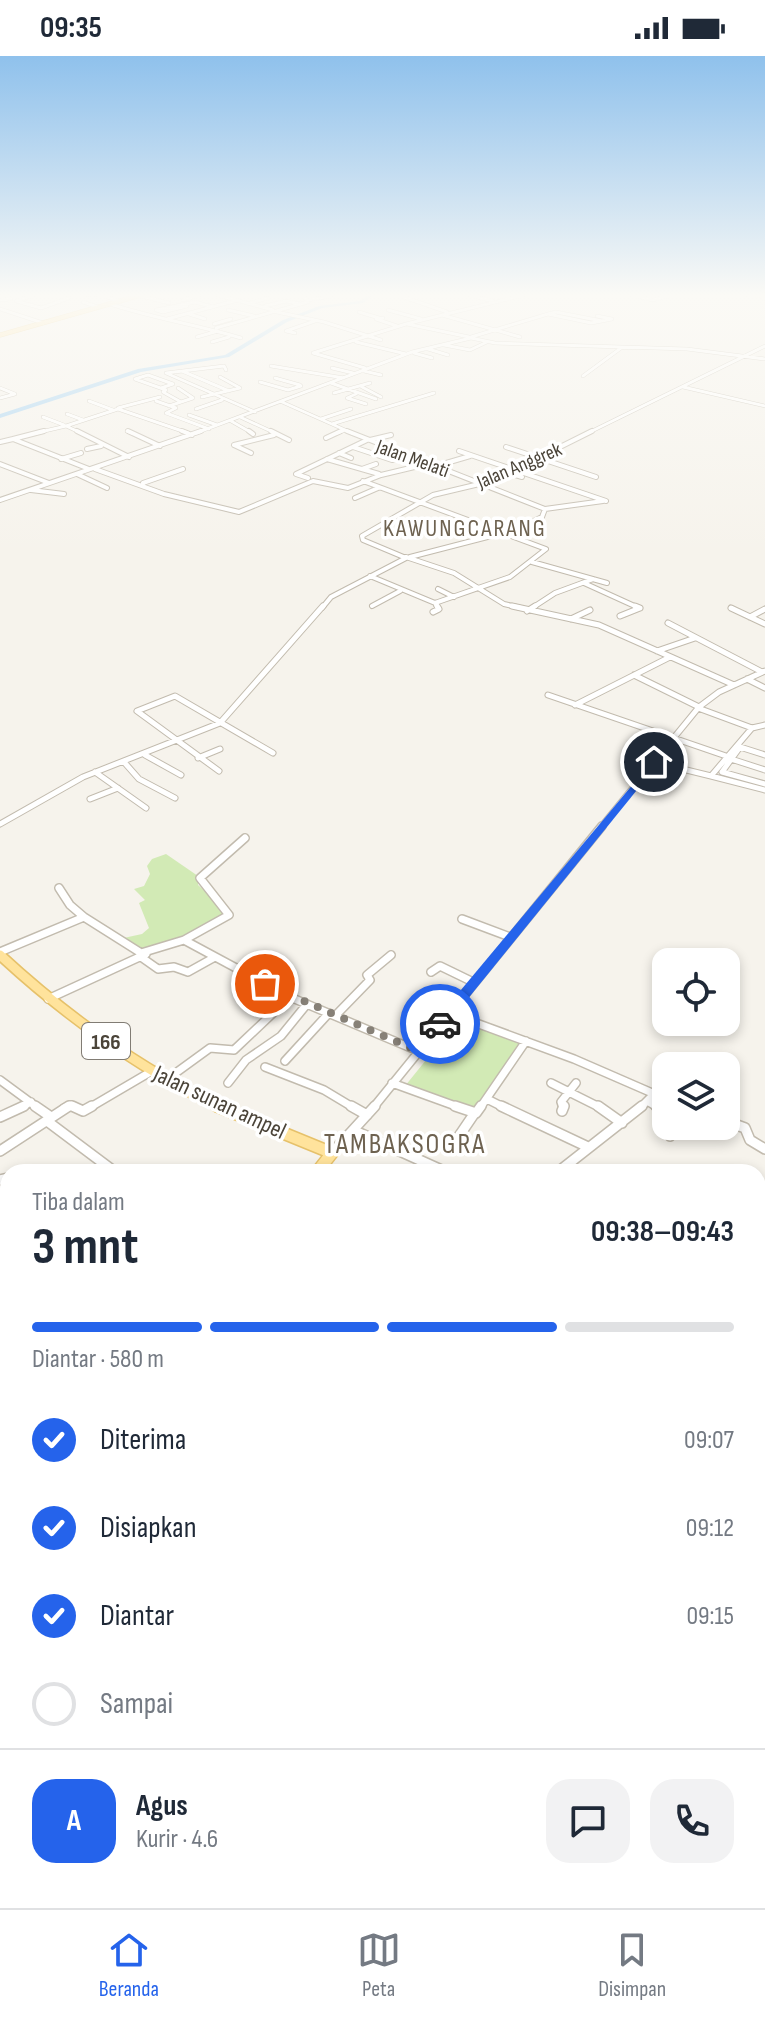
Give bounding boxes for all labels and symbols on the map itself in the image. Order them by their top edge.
street label: Jalan Melati [372,434,453,483]
street label: Jalan Anggrek [473,437,566,495]
district label: KAWUNGCARANG [383,514,547,543]
pin [620,728,688,796]
pin [231,950,299,1018]
courier [400,984,480,1064]
road number: 166 [82,1023,130,1059]
street label: Jalan sunan ampel [148,1059,291,1146]
district label: TAMBAKSOGRA [324,1128,486,1161]

